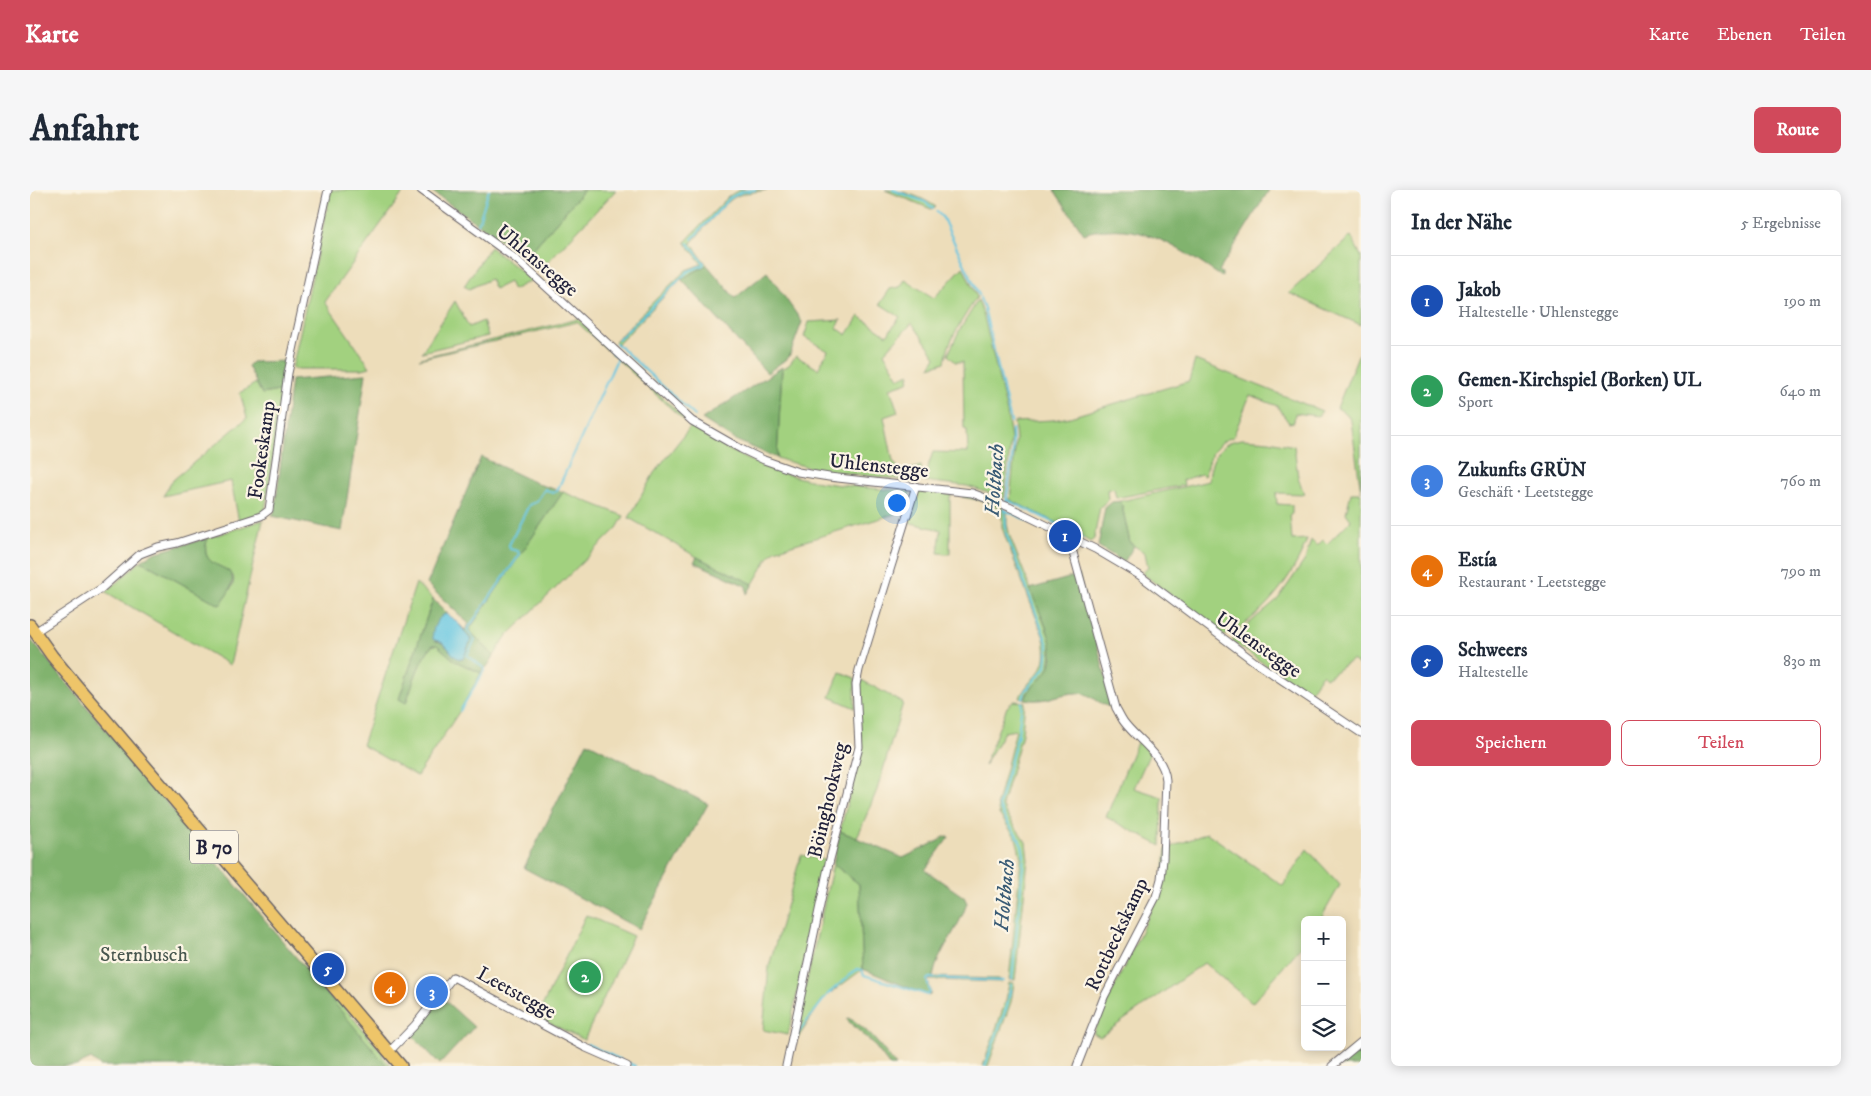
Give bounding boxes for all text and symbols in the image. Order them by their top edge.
text: Karte [25,20,79,50]
text: Karte [1649,24,1689,46]
text: Ebenen [1717,24,1772,46]
text: Teilen [1800,24,1846,46]
button: Route [1754,107,1841,153]
text: Anfahrt [30,108,139,152]
text: In der Nähe [1411,210,1512,236]
text: 5 Ergebnisse [1741,213,1821,233]
street label: Uhlenstegge [491,220,583,303]
text: Jakob [1458,279,1501,302]
text: 1 [1424,291,1430,311]
text: 190 m [1783,291,1821,311]
text: Haltestelle · Uhlenstegge [1458,302,1619,322]
text: Gemen-Kirchspiel (Borken) UL [1458,369,1701,392]
text: 2 [1423,381,1431,401]
text: 640 m [1779,381,1821,401]
text: Sport [1458,392,1493,412]
street label: Fookeskamp [243,399,282,501]
water label: Holtbach [979,443,1010,518]
street label: Uhlenstegge [828,449,930,484]
text: Zukunfts GRÜN [1458,459,1586,482]
text: 3 [1424,471,1430,491]
text: 760 m [1780,471,1821,491]
text: Geschäft · Leetstegge [1458,482,1593,502]
your location [884,490,910,516]
pin: 1 [1049,517,1081,555]
text: Estía [1458,549,1497,572]
text: 4 [1422,561,1432,581]
text: 790 m [1781,561,1821,581]
text: Restaurant · Leetstegge [1458,572,1606,592]
street label: Uhlenstegge [1210,606,1306,684]
text: Schweers [1458,639,1527,662]
text: 5 [1423,651,1431,671]
text: 830 m [1783,651,1821,671]
text: Haltestelle [1458,662,1528,682]
button: Speichern [1411,720,1611,766]
button: Teilen [1621,720,1821,766]
street label: Böinghookweg [803,740,854,861]
road number: B 70 [190,830,238,864]
water label: Holtbach [989,858,1021,933]
street label: Rottbeckskamp [1080,874,1154,995]
map controls [1301,916,1346,1051]
button: + [1301,916,1346,961]
park label: Sternbusch [100,943,188,968]
pin: 5 [312,950,344,988]
pin: 2 [569,958,601,996]
street label: Leetstegge [472,961,560,1025]
button: − [1301,961,1346,1006]
pin: 4 [374,969,406,1007]
pin: 3 [416,973,448,1011]
button: layers [1301,1006,1346,1051]

